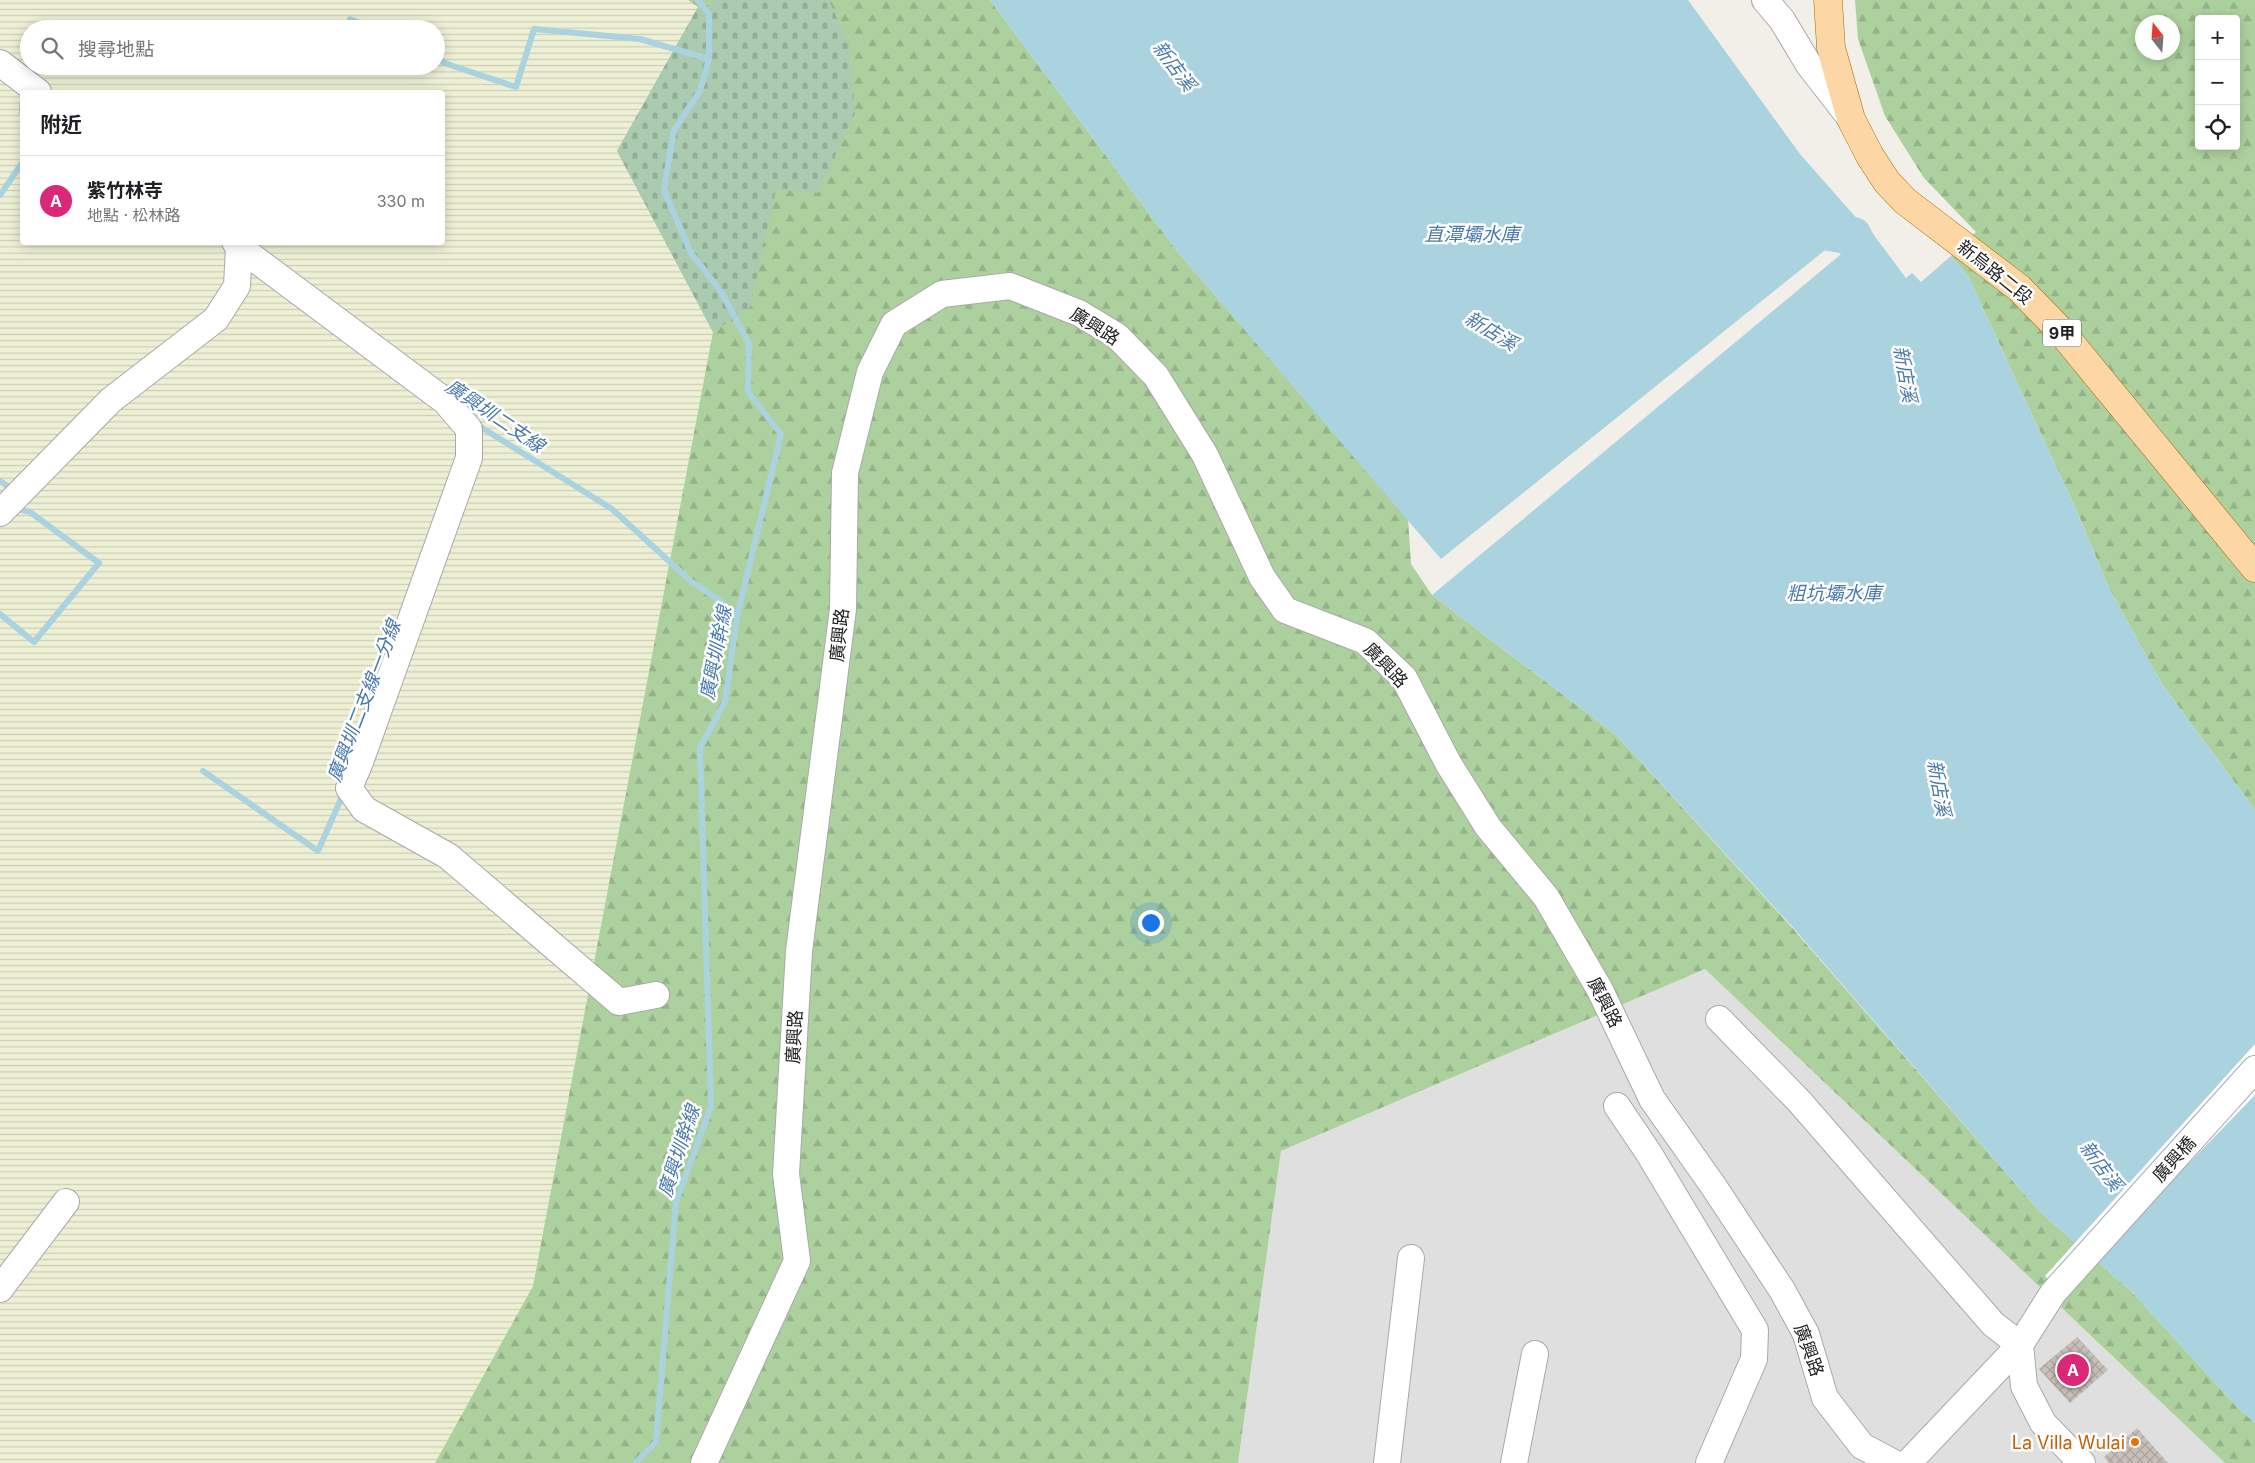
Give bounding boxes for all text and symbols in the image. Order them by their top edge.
north arrow [2135,15,2180,60]
map controls [2195,15,2240,150]
button: + [2195,15,2240,60]
search box [20,20,445,75]
icon: search [38,34,66,62]
water label: 新店溪 [1148,36,1202,98]
text: 搜尋地點 [78,38,154,61]
button: − [2195,60,2240,105]
button: locate [2195,105,2240,150]
text: 附近 [40,112,82,137]
text: 紫竹林寺 [87,179,163,202]
text: A [50,191,62,211]
text: 330 m [377,191,425,211]
text: 地點 · 松林路 [87,205,181,225]
water label: 直潭壩水庫 [1424,223,1522,246]
street label: 新烏路二段 [1953,236,2037,308]
street label: 廣興路 [1067,303,1123,349]
water label: 新店溪 [1461,306,1524,357]
road number: 9甲 [2043,319,2081,346]
water label: 新店溪 [1889,344,1922,407]
water label: 廣興圳二支線 [441,375,550,459]
water label: 粗坑壩水庫 [1786,582,1884,605]
water label: 廣興圳幹線 [696,602,737,702]
street label: 廣興路 [826,607,852,663]
water label: 廣興圳二支線一分線 [323,615,406,785]
street label: 廣興路 [1360,638,1412,692]
water label: 新店溪 [1923,758,1956,821]
your location [1138,910,1164,936]
street label: 廣興路 [1583,973,1627,1031]
street label: 廣興路 [782,1009,806,1065]
water label: 廣興圳幹線 [653,1100,705,1200]
street label: 廣興橋 [2148,1132,2200,1186]
water label: 新店溪 [2075,1136,2129,1198]
street label: 廣興路 [1790,1321,1828,1379]
pin: A [2057,1351,2089,1389]
place label: La Villa Wulai [2012,1432,2125,1453]
marker: La Villa Wulai [2129,1436,2141,1448]

